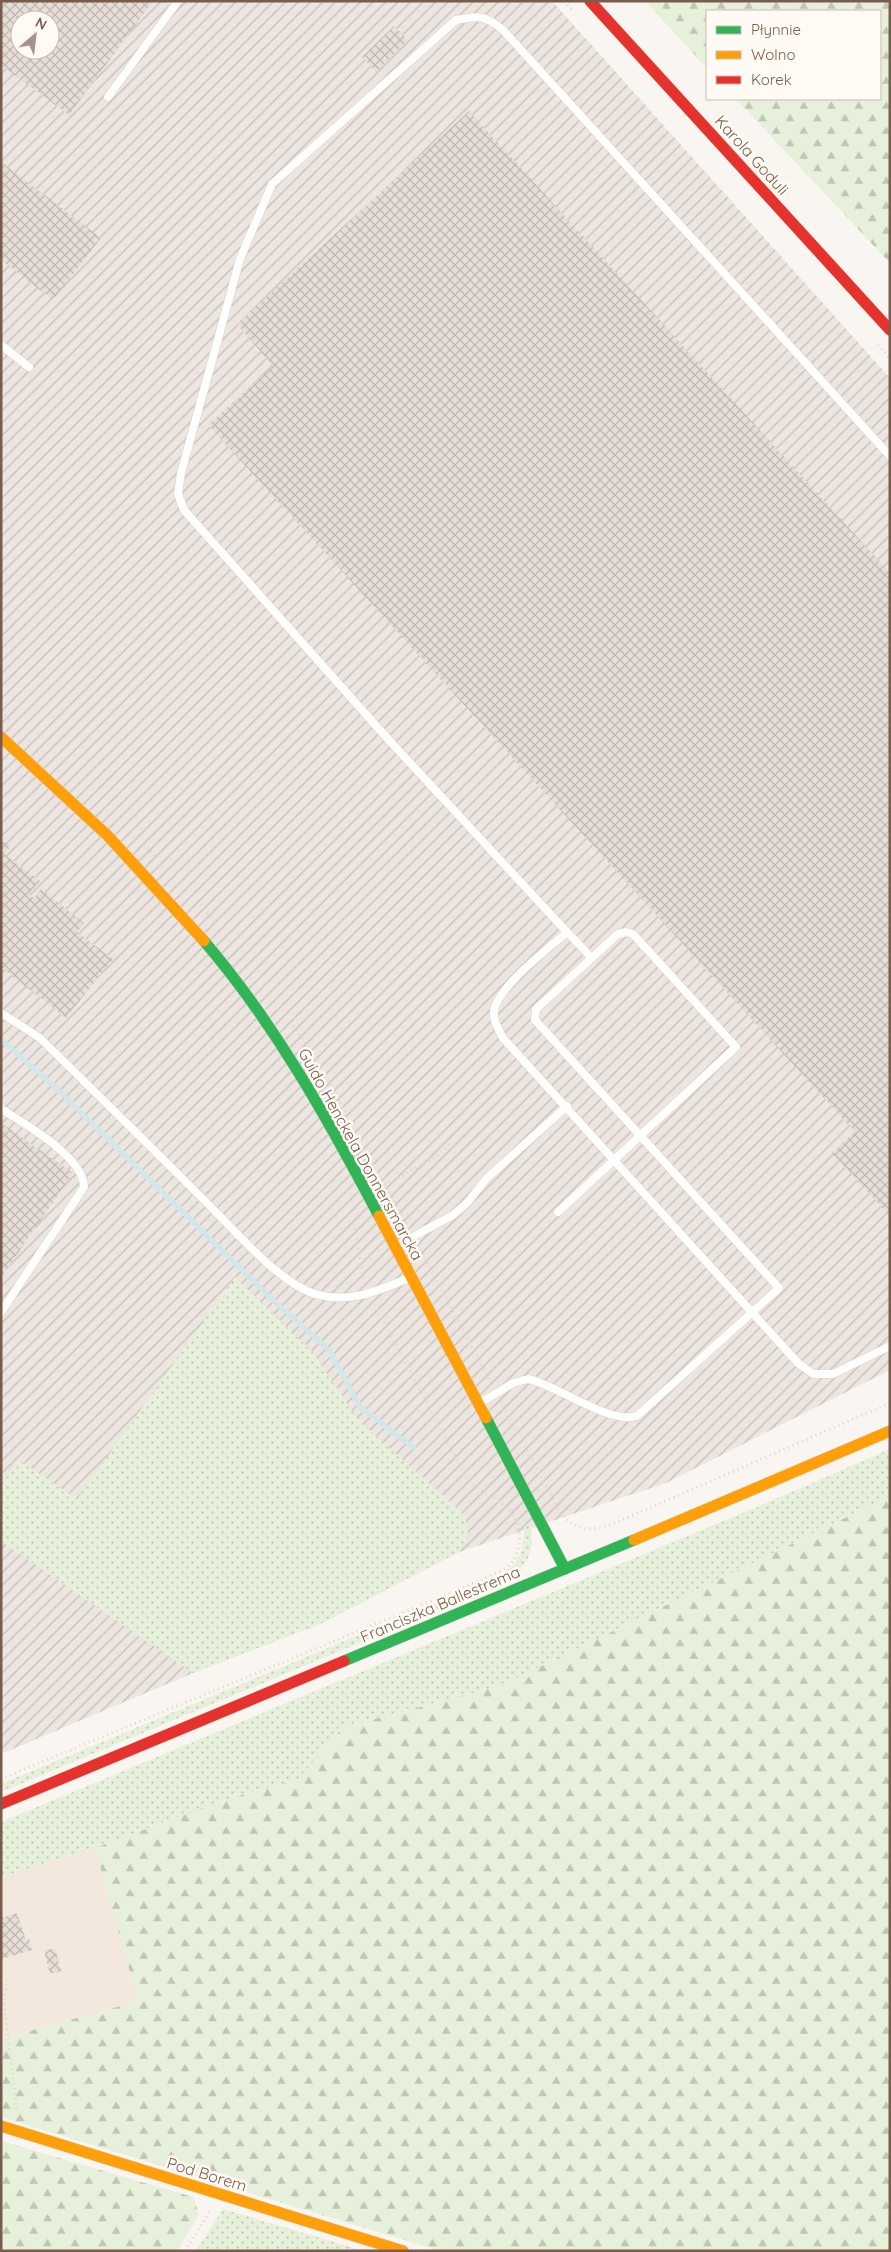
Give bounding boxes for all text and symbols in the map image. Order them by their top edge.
north arrow [10,10,60,60]
legend [706,10,881,100]
text: N [32,13,50,34]
text: Płynnie [751,20,801,39]
text: Wolno [751,45,796,64]
text: Korek [751,70,792,89]
street label: Karola Goduli [711,111,793,199]
street label: Guido Henckela Donnersmarcka [294,1044,428,1264]
street label: Franciszka Ballestrema [357,1561,523,1647]
street label: Pod Borem [165,2152,249,2196]

